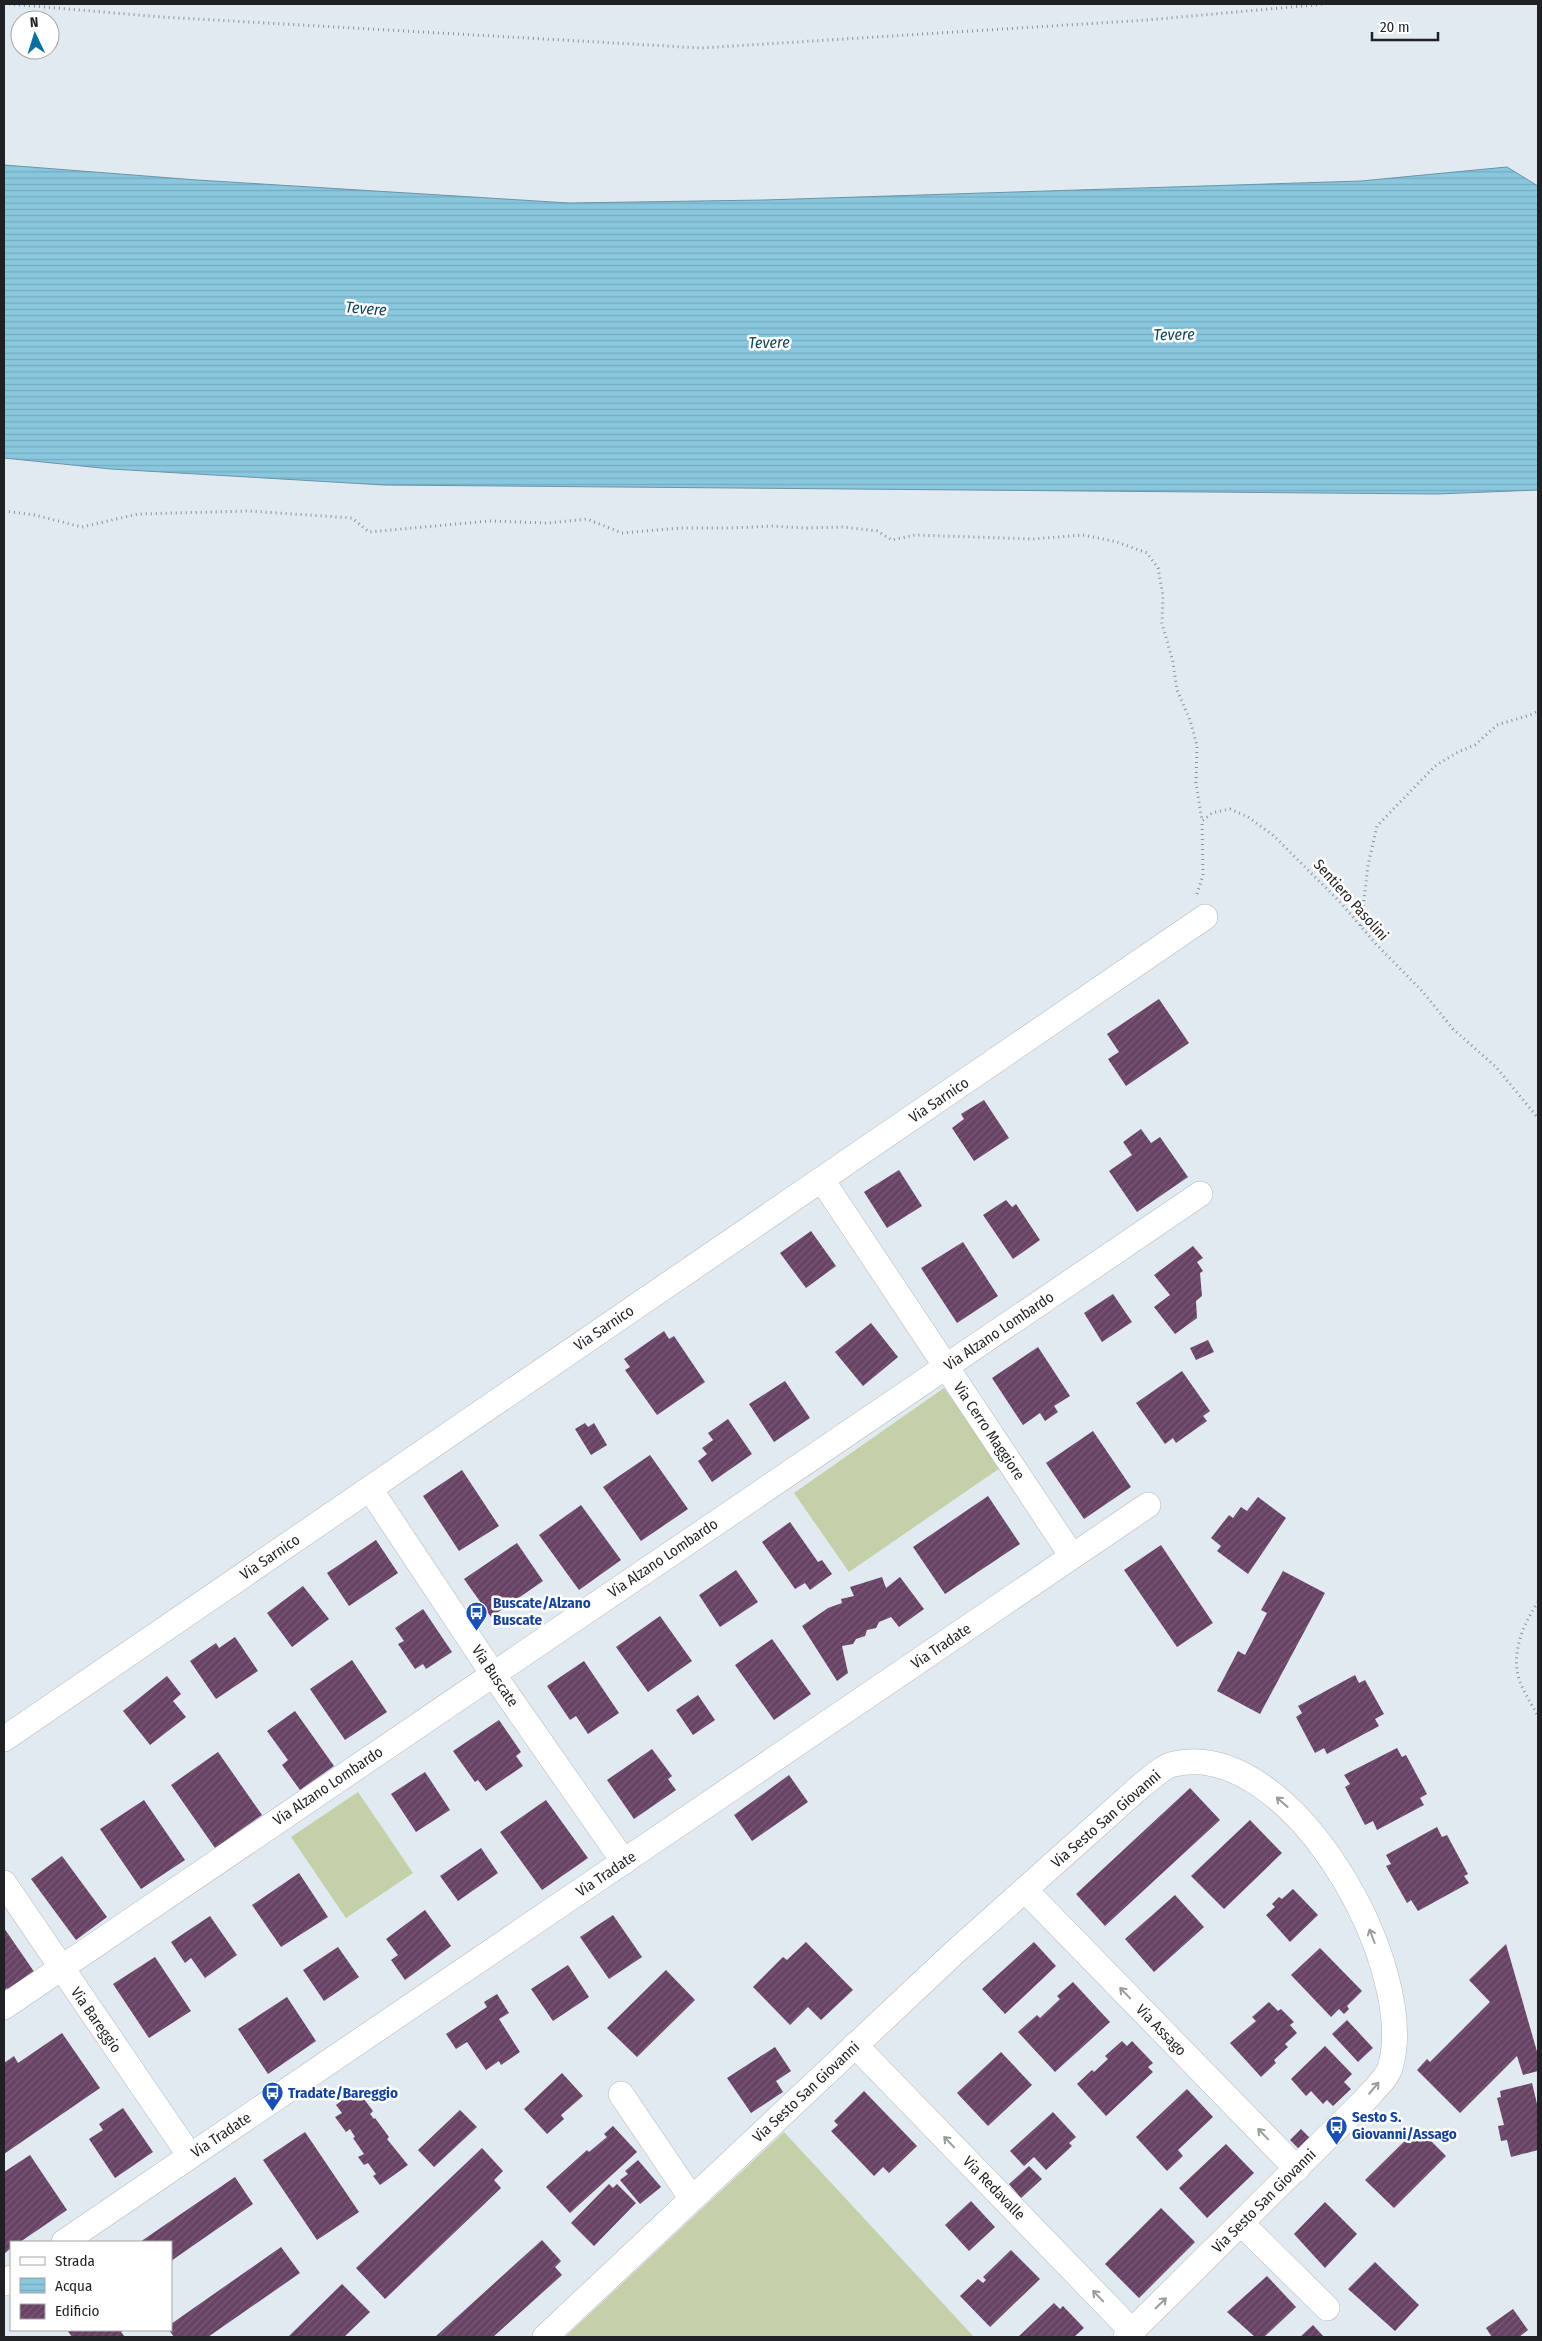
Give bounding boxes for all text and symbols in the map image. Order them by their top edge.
north arrow [10,10,60,60]
scale bar [1372,10,1438,42]
text: N [29,14,39,31]
text: 20 m [1380,18,1410,36]
water label: Tevere [345,297,388,320]
water label: Tevere [1153,325,1195,344]
water label: Tevere [748,333,790,352]
street label: Sentiero Pasolini [1310,856,1392,944]
street label: Via Sarnico [906,1073,972,1126]
street label: Via Alzano Lombardo [941,1288,1057,1374]
street label: Via Sarnico [571,1301,637,1354]
street label: Via Cerro Maggiore [950,1379,1028,1483]
street label: Via Alzano Lombardo [605,1515,721,1601]
street label: Via Sarnico [237,1530,303,1583]
place label: Buscate/Alzano Buscate [493,1594,591,1629]
bus stop icon: Buscate/Alzano Buscate [465,1600,489,1631]
street label: Via Tradate [908,1619,974,1673]
street label: Via Buscate [468,1642,522,1710]
street label: Via Alzano Lombardo [270,1743,386,1829]
street label: Via Sesto San Giovanni [1047,1766,1165,1872]
one-way arrow [1275,1796,1288,1808]
street label: Via Tradate [573,1847,639,1901]
one-way arrow [1366,1928,1375,1943]
street label: Via Bareggio [67,1984,125,2056]
one-way arrow [1119,1987,1131,1999]
street label: Via Assago [1132,2000,1190,2060]
street label: Via Sesto San Giovanni [749,2038,863,2146]
bus stop icon: Tradate/Bareggio [260,2081,284,2112]
one-way arrow [1369,2082,1380,2095]
place label: Tradate/Bareggio [288,2084,398,2102]
street label: Via Tradate [188,2108,254,2162]
place label: Sesto S. Giovanni/Assago [1352,2108,1457,2143]
bus stop icon: Sesto S. Giovanni/Assago [1324,2114,1348,2145]
one-way arrow [1257,2128,1269,2141]
one-way arrow [943,2136,955,2148]
street label: Via Sesto San Giovanni [1208,2145,1320,2257]
street label: Via Redavalle [959,2152,1029,2224]
legend [10,2241,172,2331]
text: Strada [55,2252,95,2270]
text: Acqua [55,2277,92,2295]
one-way arrow [1092,2290,1104,2303]
one-way arrow [1155,2297,1167,2309]
text: Edificio [55,2302,100,2320]

